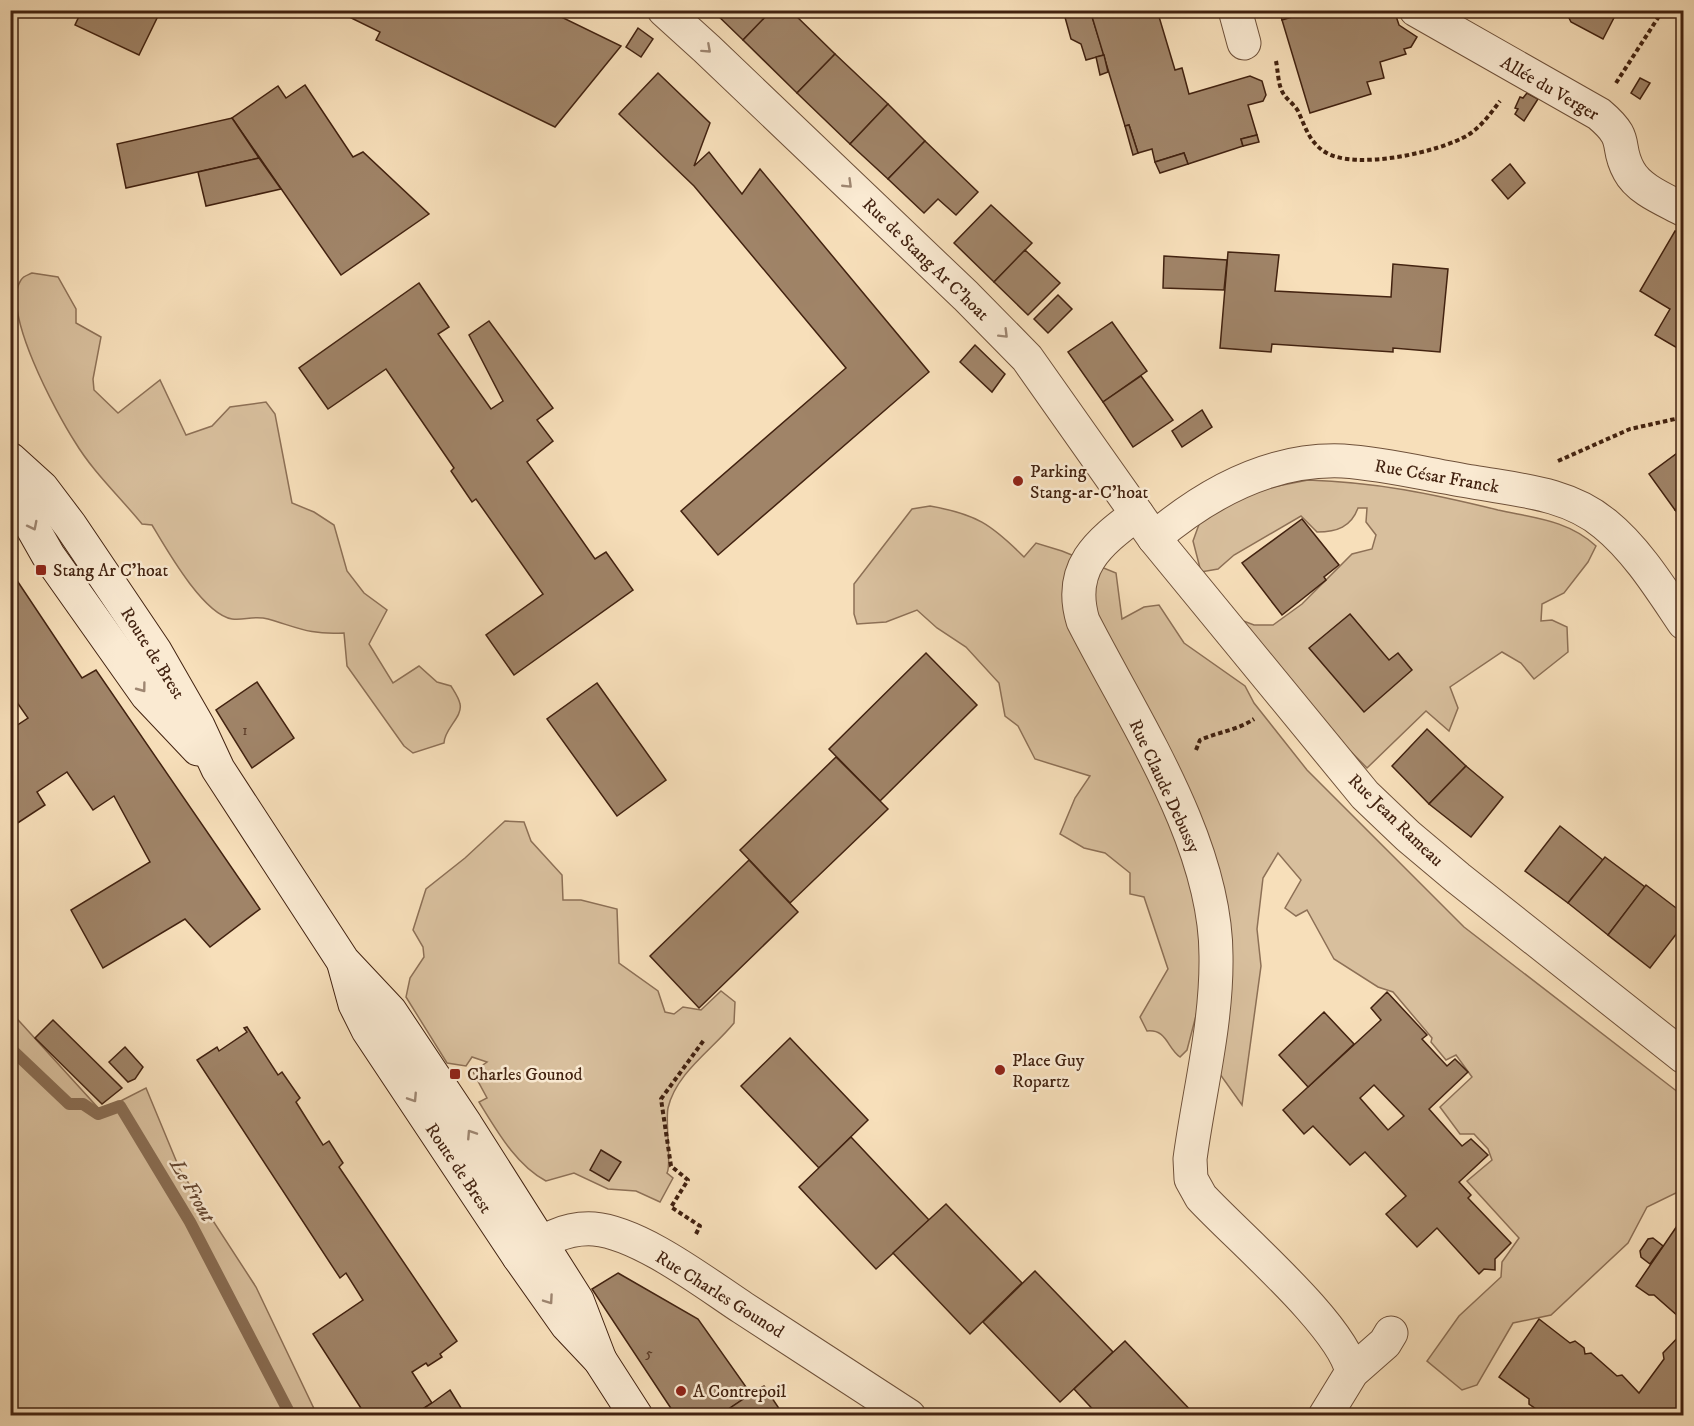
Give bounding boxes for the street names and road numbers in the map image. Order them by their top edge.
street label: Allée du Verger [1496,52,1603,126]
street label: Rue de Stang Ar C'hoat [857,194,993,326]
street label: Rue César Franck [1373,455,1501,499]
street label: Route de Brest [115,604,189,704]
street label: Rue Claude Debussy [1124,716,1205,857]
street label: Rue Jean Rameau [1343,770,1448,872]
street label: Route de Brest [420,1119,496,1218]
street label: Rue Charles Gounod [651,1246,788,1343]

